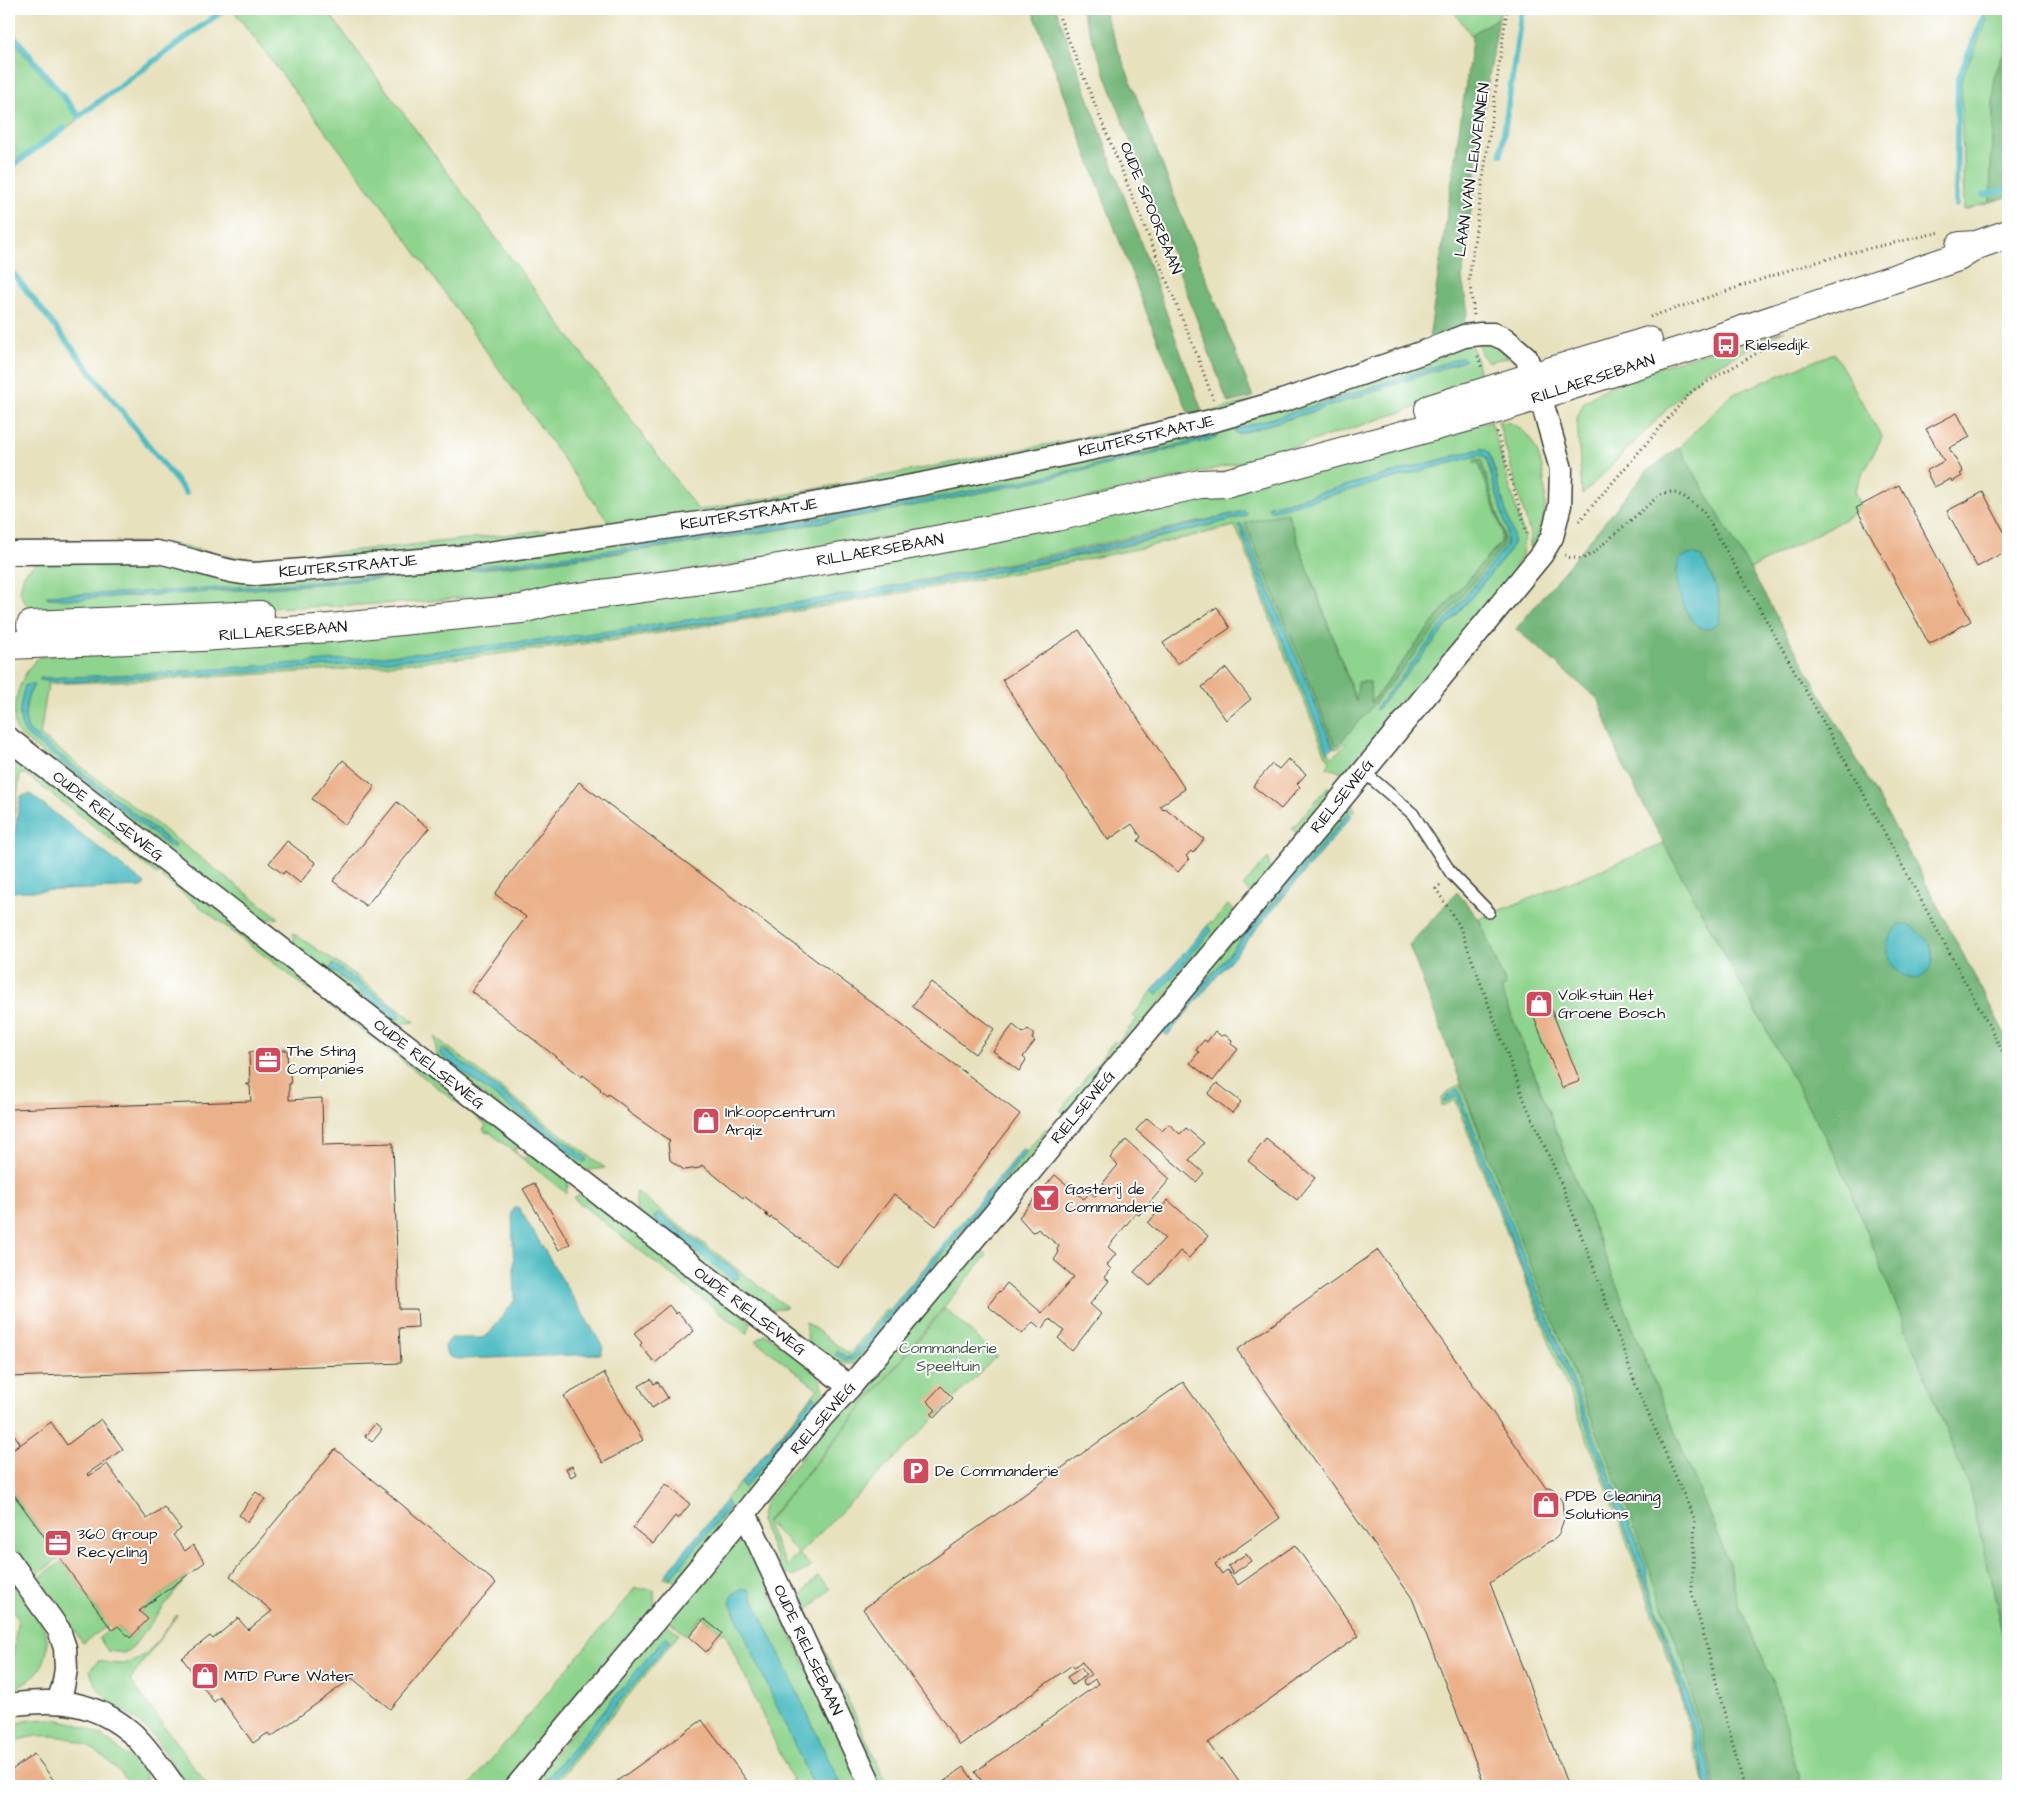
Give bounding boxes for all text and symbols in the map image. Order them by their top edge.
street label: LAAN VAN LEIJVENNEN [1449,82,1495,258]
street label: OUDE SPOORBAAN [1114,138,1188,278]
bus stop icon: Rielsedijk [1711,330,1741,360]
place label: Rielsedijk [1745,334,1810,356]
street label: RILLAERSEBAAN [1528,349,1658,409]
street label: KEUTERSTRAATJE [1076,410,1217,462]
street label: KEUTERSTRAATJE [679,492,820,536]
street label: RILLAERSEBAAN [815,528,945,572]
street label: KEUTERSTRAATJE [278,549,419,583]
street label: RILLAERSEBAAN [218,616,348,646]
street label: RIELSEWEG [1305,754,1379,838]
street label: OUDE RIELSEWEG [48,766,168,866]
place label: Volkstuin Het Groene Bosch [1558,984,1665,1024]
shop icon: Volkstuin Het Groene Bosch [1524,989,1554,1019]
street label: OUDE RIELSEWEG [369,1014,489,1114]
place label: The Sting Companies [287,1040,364,1080]
office icon: The Sting Companies [253,1045,283,1075]
street label: RIELSEWEG [1046,1066,1120,1148]
place label: Inkoopcentrum Arqiz [725,1101,835,1141]
shop icon: Inkoopcentrum Arqiz [691,1106,721,1136]
place label: Gasterij de Commanderie [1065,1178,1163,1218]
bar icon: Gasterij de Commanderie [1031,1183,1061,1213]
street label: OUDE RIELSEWEG [689,1261,811,1361]
park label: Commanderie Speeltuin [899,1337,997,1377]
street label: RIELSEWEG [785,1377,861,1459]
parking icon: De Commanderie [901,1456,931,1486]
place label: De Commanderie [935,1460,1059,1482]
place label: PDB Cleaning Solutions [1565,1485,1661,1525]
shop icon: PDB Cleaning Solutions [1531,1490,1561,1520]
place label: 360 Group Recycling [77,1523,158,1564]
office icon: 360 Group Recycling [43,1528,73,1558]
street label: OUDE RIELSEBAAN [768,1581,848,1719]
shop icon: MTD Pure Water [190,1661,220,1691]
place label: MTD Pure Water [224,1665,354,1687]

